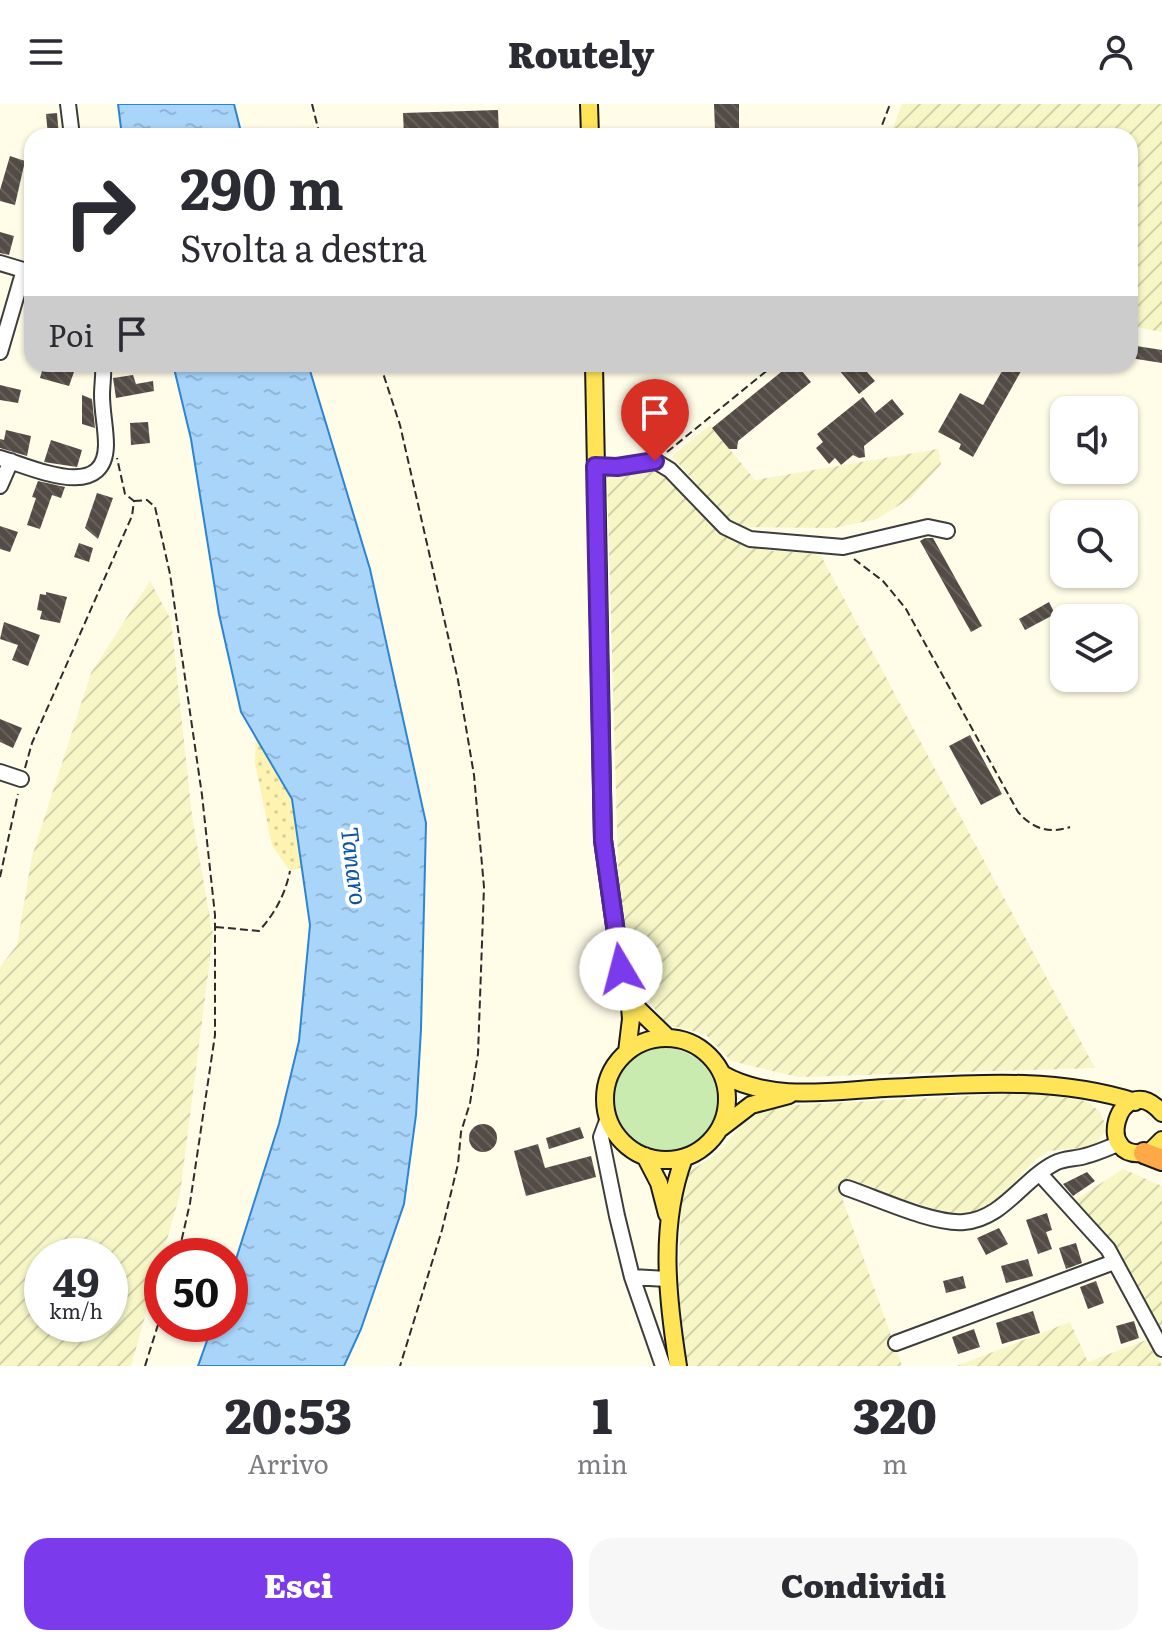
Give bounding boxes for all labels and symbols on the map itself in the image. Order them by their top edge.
pin [621,379,689,461]
water label: Tanaro [334,825,378,907]
position arrow [579,927,663,1011]
speed limit sign: 50 [144,1238,248,1342]

